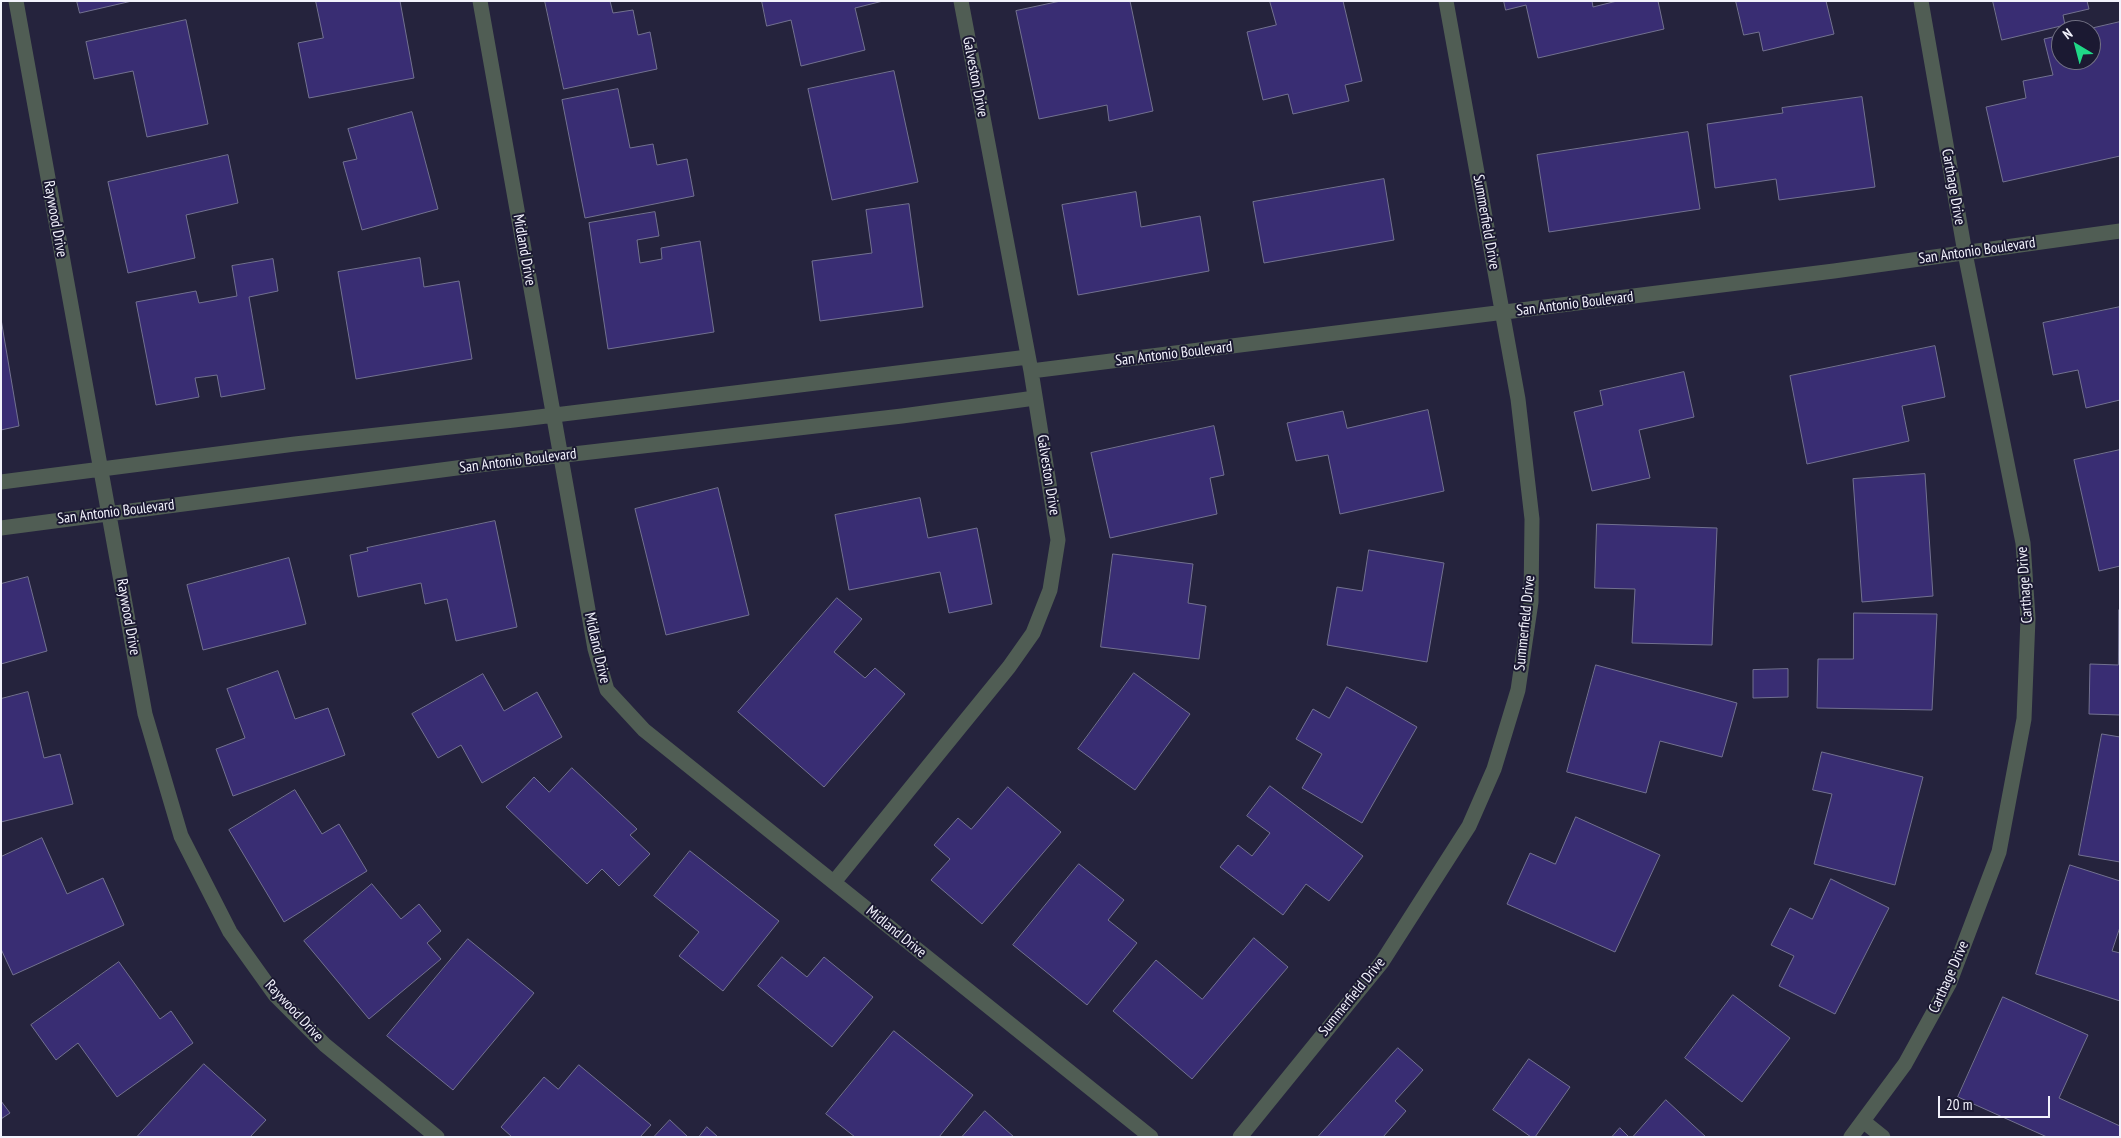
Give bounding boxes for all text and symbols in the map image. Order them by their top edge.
north arrow [2051,20,2101,70]
text: N [2059,24,2076,43]
street label: Galveston Drive [958,35,992,119]
street label: Carthage Drive [1937,148,1969,226]
street label: Summerfield Drive [1469,173,1503,271]
street label: Raywood Drive [39,179,71,259]
street label: Midland Drive [509,213,539,287]
street label: San Antonio Boulevard [1917,234,2037,268]
street label: San Antonio Boulevard [1515,288,1635,320]
street label: San Antonio Boulevard [1114,338,1234,370]
street label: Galveston Drive [1033,433,1063,517]
street label: San Antonio Boulevard [458,445,578,477]
street label: San Antonio Boulevard [56,496,176,528]
street label: Carthage Drive [2013,546,2037,624]
street label: Summerfield Drive [1511,574,1539,672]
street label: Raywood Drive [112,577,144,657]
street label: Midland Drive [580,611,614,685]
street label: Midland Drive [862,902,930,962]
street label: Carthage Drive [1925,938,1973,1016]
street label: Summerfield Drive [1315,954,1389,1040]
street label: Raywood Drive [261,976,327,1046]
scale bar [1941,1086,2054,1118]
text: 20 m [1946,1095,1972,1114]

